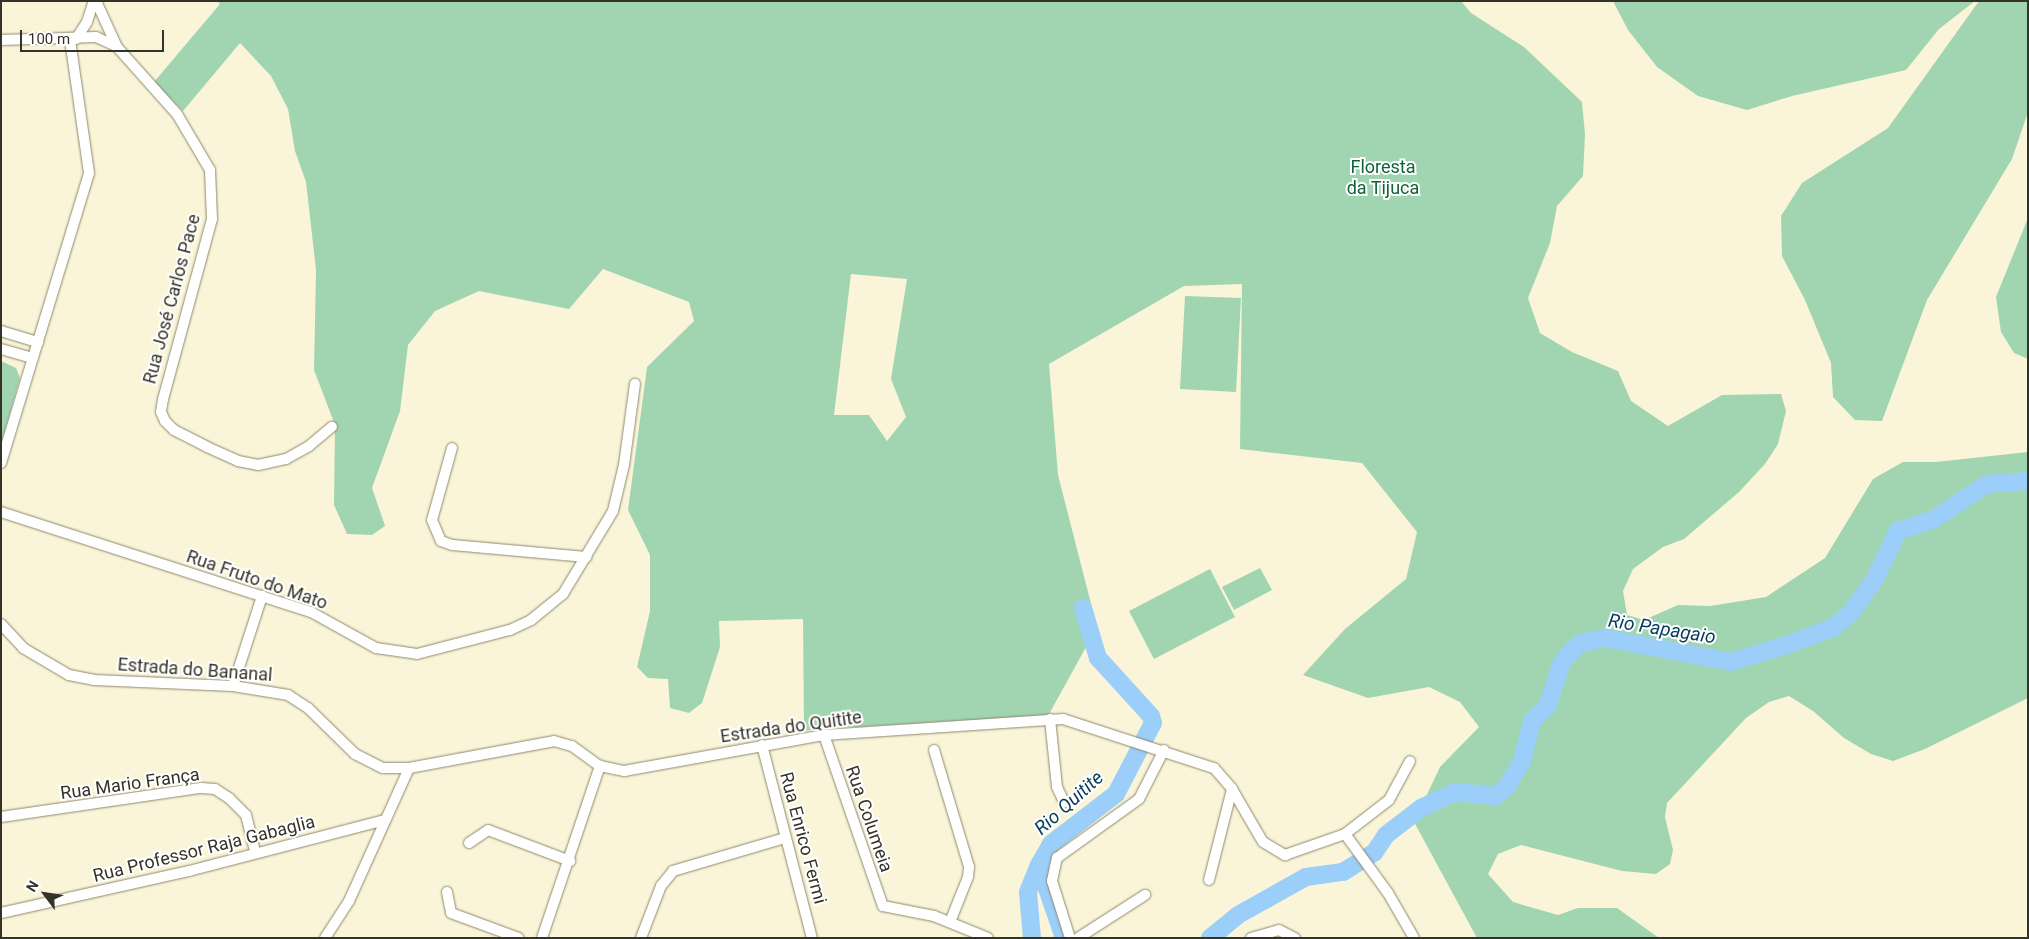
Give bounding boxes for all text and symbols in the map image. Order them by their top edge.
scale bar [22,20,166,52]
text: 100 m [28,30,70,48]
park label: Floresta da Tijuca [1347,157,1419,200]
street label: Rua José Carlos Pace [139,212,205,386]
street label: Rua Fruto do Mato [184,546,330,614]
water label: Rio Papagaio [1607,609,1717,649]
street label: Estrada do Bananal [117,654,273,686]
street label: Estrada do Quitite [719,706,863,748]
street label: Rua Columeia [841,763,897,875]
street label: Rua Mario França [59,764,201,804]
water label: Rio Quitite [1030,766,1108,840]
street label: Rua Enrico Fermi [775,770,831,906]
street label: Rua Professor Raja Gabaglia [91,811,317,887]
north arrow [20,869,70,919]
text: N [23,878,42,895]

